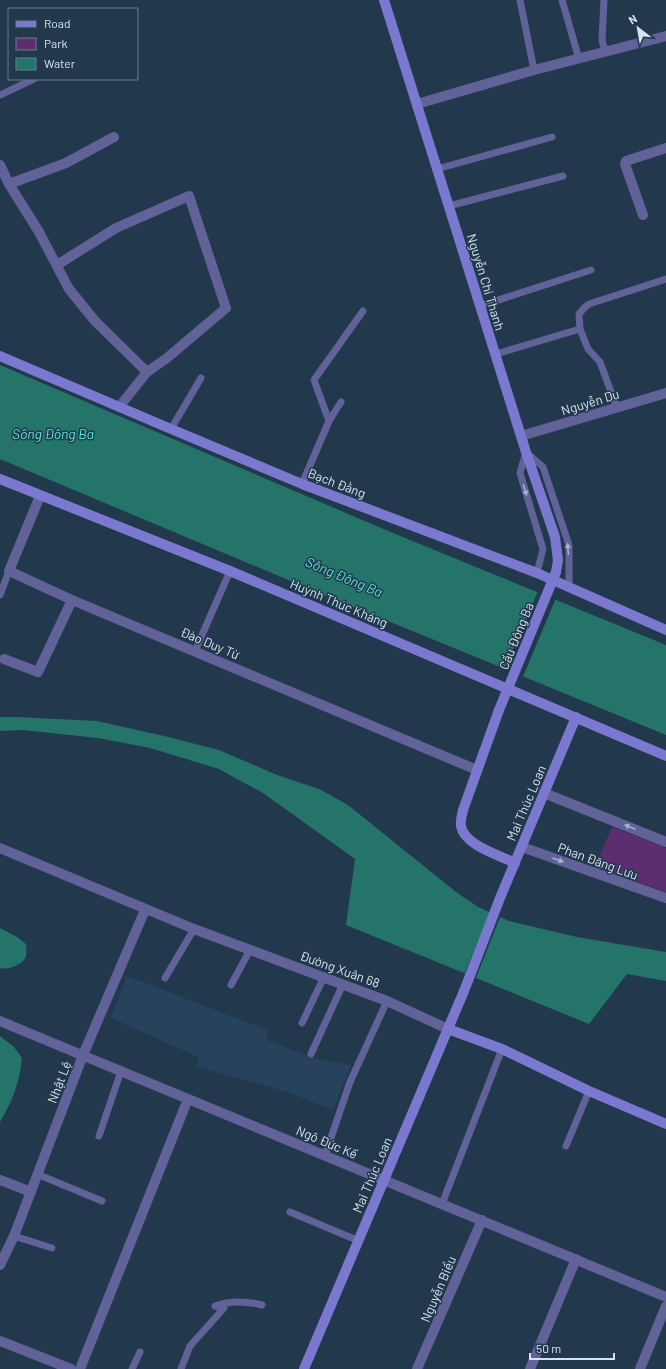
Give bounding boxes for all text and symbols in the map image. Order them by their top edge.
legend [8,8,138,80]
north arrow [618,8,658,48]
text: N [626,12,639,26]
text: Road [44,16,71,30]
text: Park [44,36,68,50]
text: Water [44,56,76,70]
street label: Nguyễn Chí Thanh [464,232,508,332]
street label: Nguyễn Du [559,386,621,418]
water label: Sông Đông Ba [12,425,94,442]
street label: Bạch Đằng [306,465,368,501]
one-way arrow [522,484,528,496]
one-way arrow [565,542,572,555]
water label: Sông Đông Ba [303,553,385,600]
street label: Huỳnh Thúc Kháng [288,575,390,631]
street label: Cầu Đông Ba [495,600,537,672]
street label: Đào Duy Từ [178,623,243,663]
street label: Mai Thúc Loan [503,763,549,843]
one-way arrow [623,824,635,830]
street label: Phan Đăng Lưu [556,839,640,883]
one-way arrow [553,858,565,864]
street label: Đường Xuân 68 [298,947,382,991]
street label: Nhật Lệ [44,1058,74,1105]
street label: Ngô Đức Kế [294,1122,360,1162]
street label: Mai Thúc Loan [349,1135,395,1215]
street label: Nguyễn Biểu [417,1253,459,1325]
scale bar [530,1335,614,1361]
text: 50 m [536,1341,561,1355]

